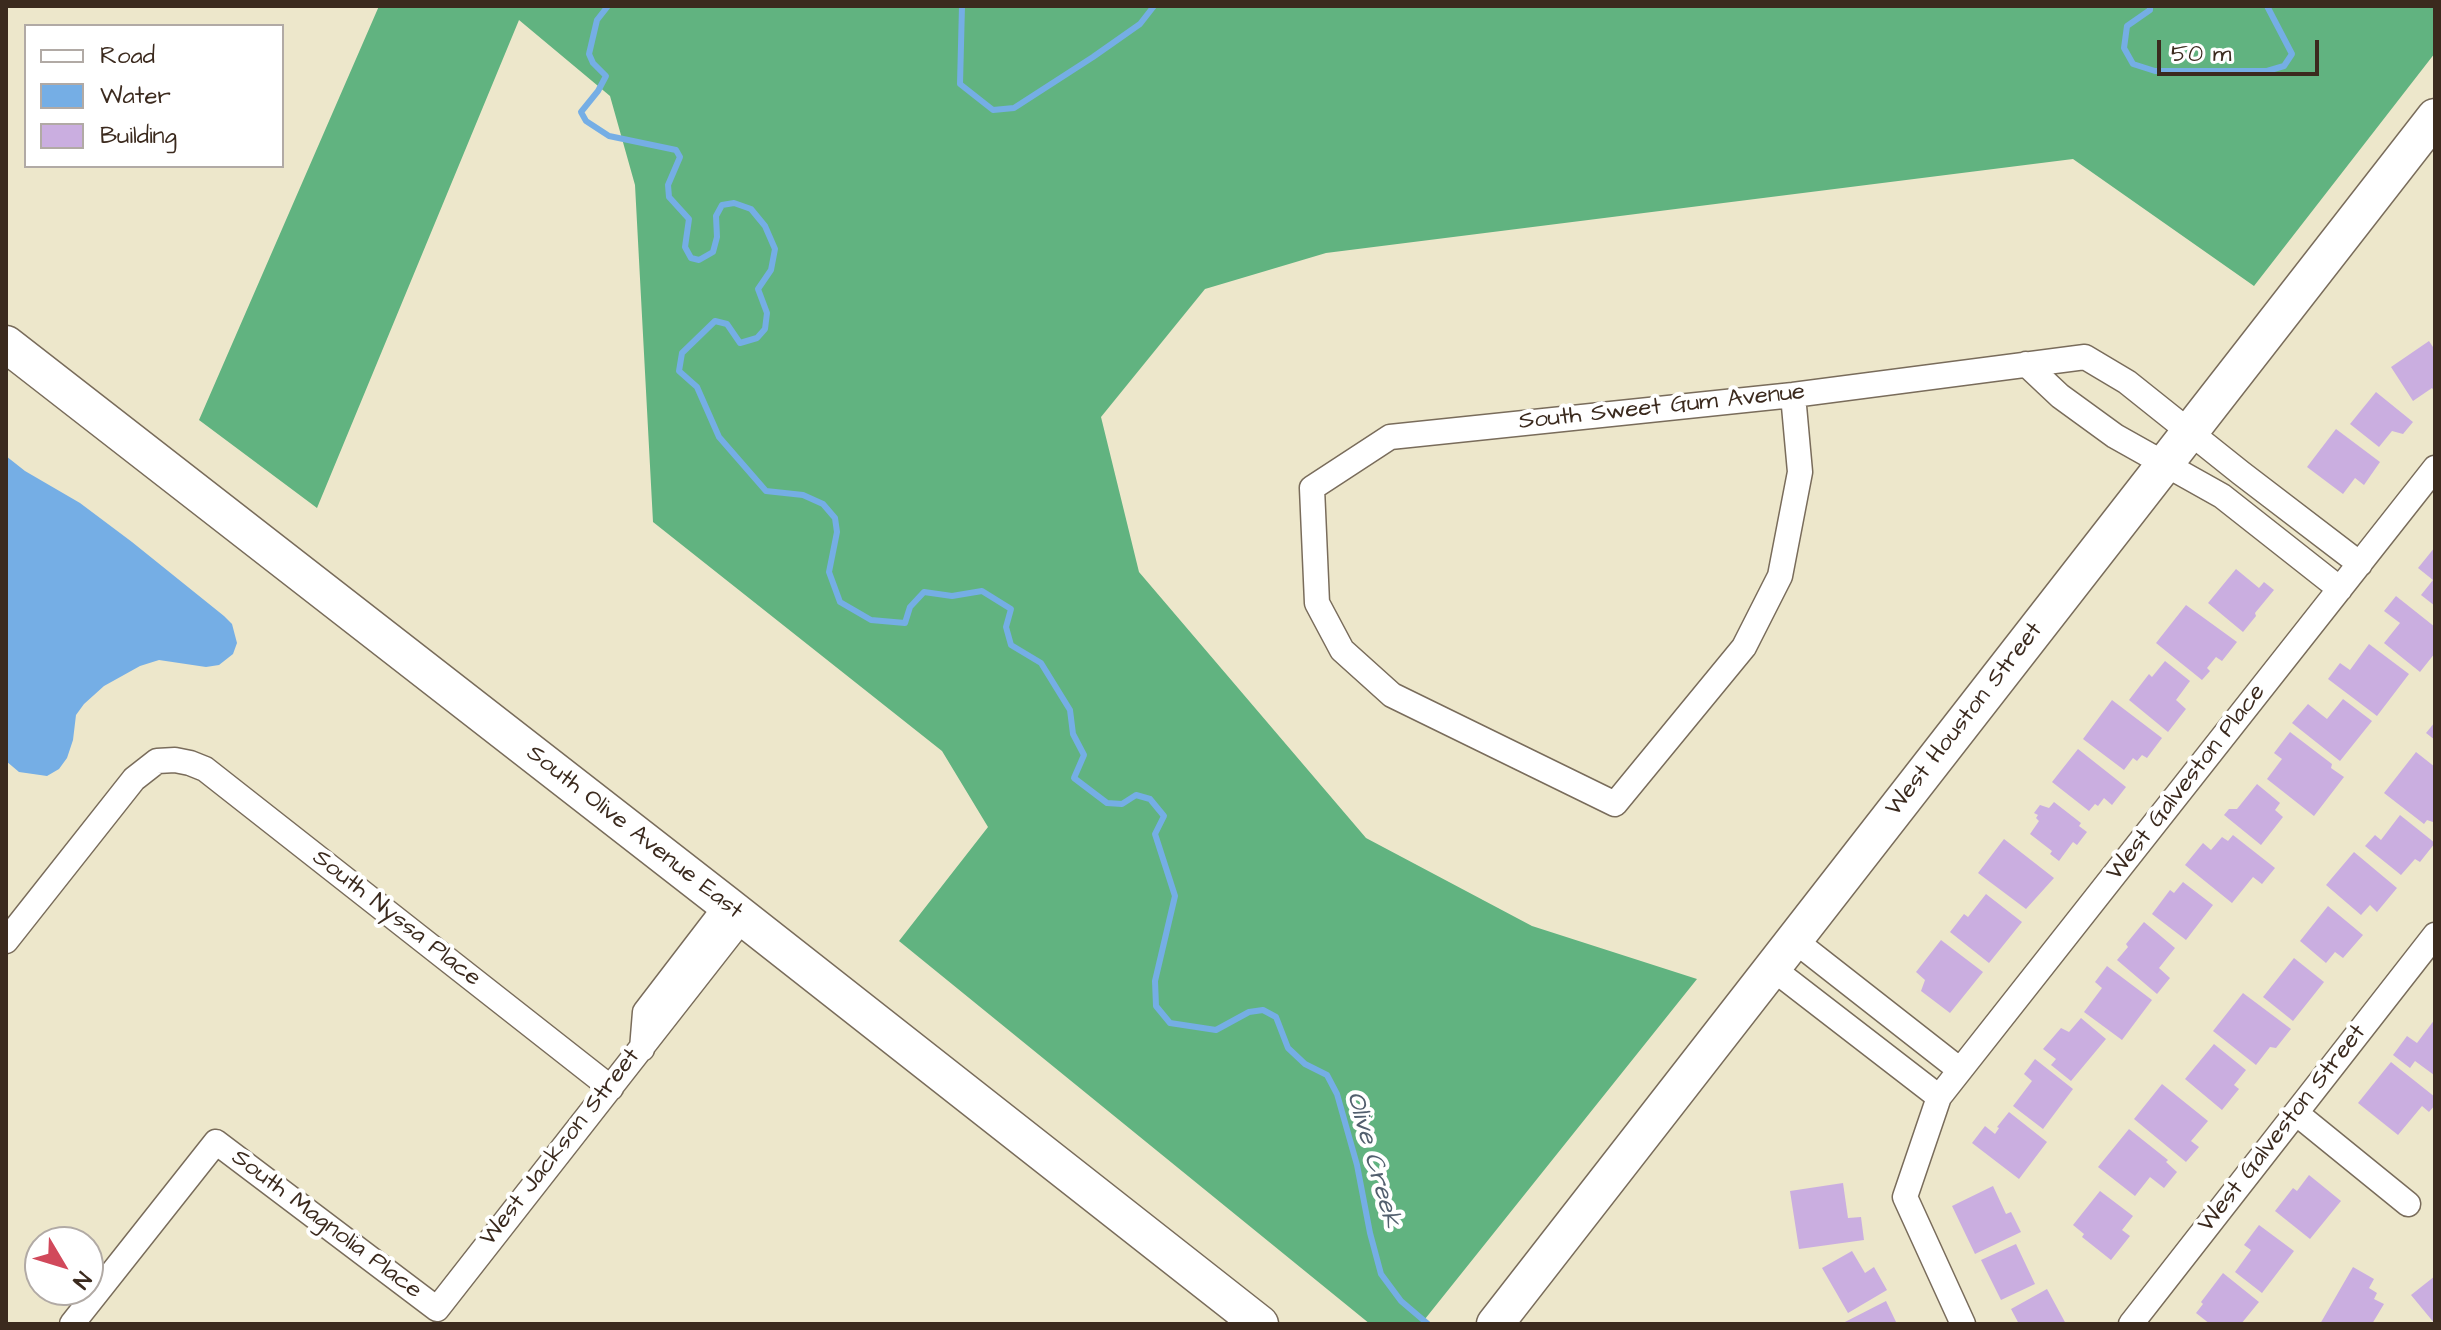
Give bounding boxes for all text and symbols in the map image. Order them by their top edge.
legend [24,24,284,168]
scale bar [2161,24,2323,74]
text: 50 m [2171,37,2231,71]
text: Road [100,39,155,73]
text: Water [100,79,171,113]
text: Building [100,119,177,153]
street label: South Sweet Gum Avenue [1518,379,1806,437]
street label: West Houston Street [1880,617,2050,823]
street label: West Galveston Place [2101,679,2273,887]
street label: South Olive Avenue East [520,740,748,926]
street label: South Nyssa Place [306,844,486,994]
street label: West Galveston Street [2193,1019,2373,1239]
street label: West Jackson Street [475,1043,647,1253]
water label: Olive Creek [1338,1088,1406,1232]
street label: South Magnolia Place [225,1144,427,1306]
north arrow [24,1226,104,1306]
text: N [65,1265,98,1295]

